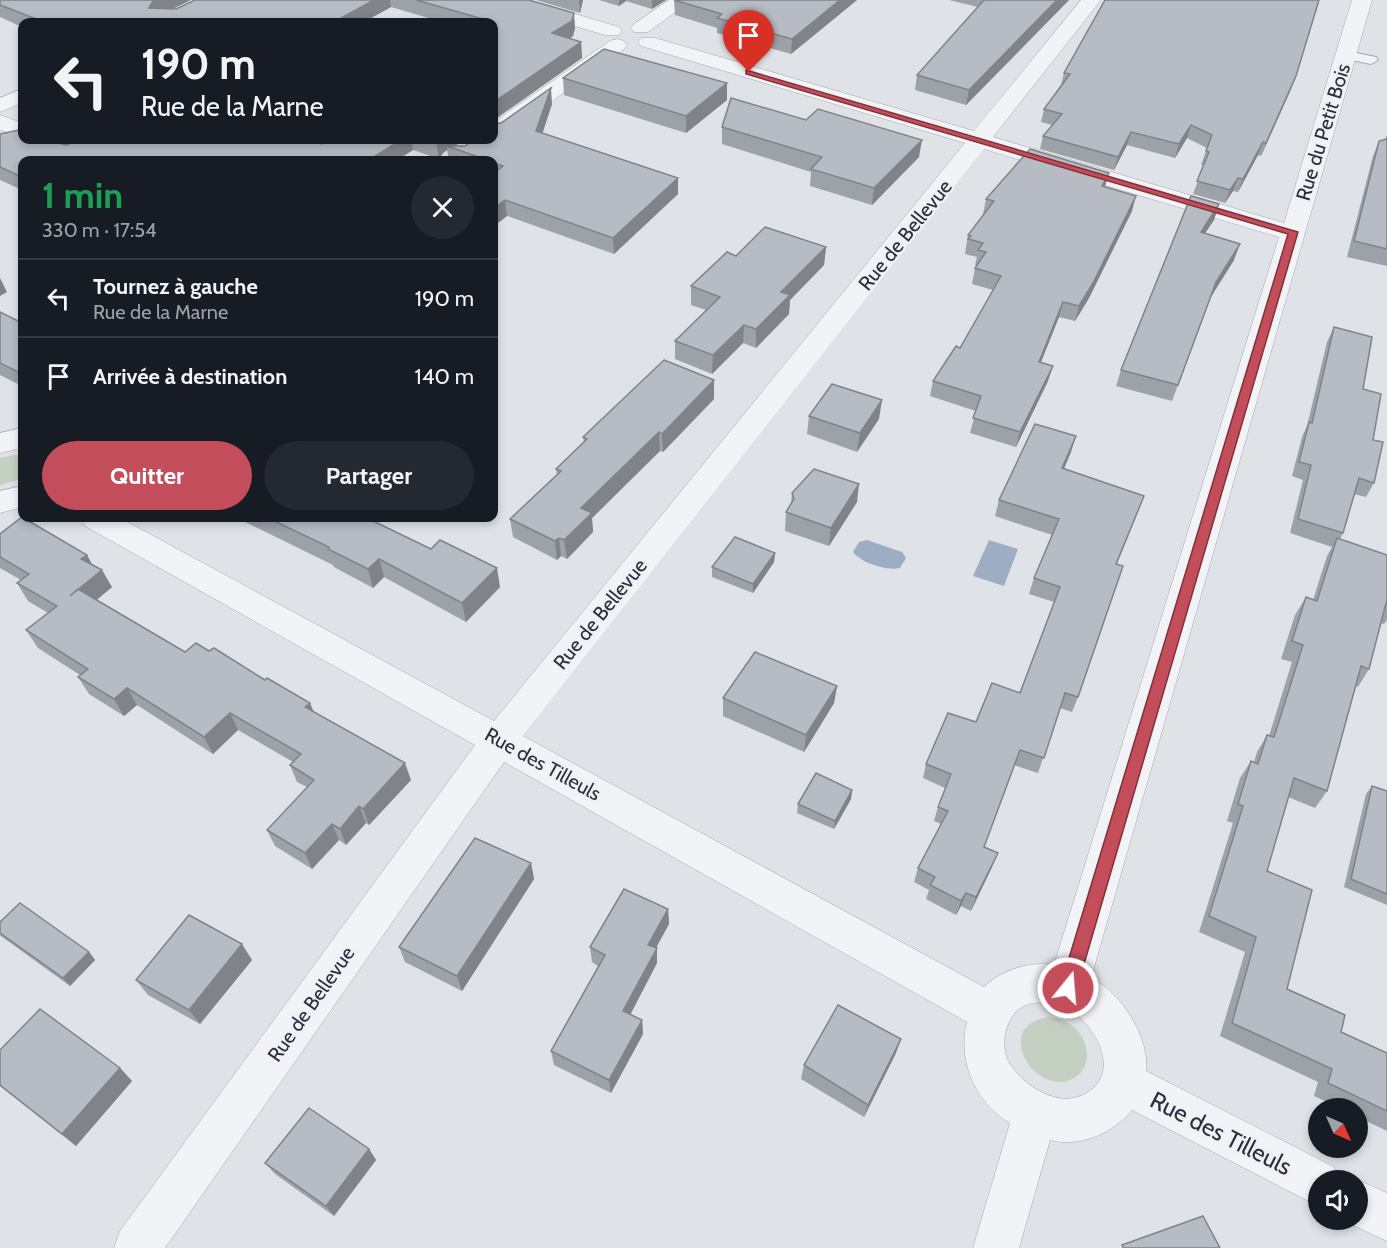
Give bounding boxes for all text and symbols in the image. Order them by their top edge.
pin [723,10,774,72]
icon: arrive [732,19,765,52]
text: 190 m [141,38,256,90]
icon: left [42,42,120,120]
street label: Rue du Petit Bois [1291,60,1355,204]
text: Rue de la Marne [141,90,323,123]
text: 1 min [42,173,123,217]
street label: Rue de Bellevue [853,175,957,295]
button: close [411,176,474,239]
text: 330 m · 17:54 [42,218,157,242]
text: Tournez à gauche [93,273,258,300]
icon: left [42,282,75,315]
text: 190 m [415,285,474,312]
text: Rue de la Marne [93,300,228,324]
icon: arrive [42,360,75,393]
text: Arrivée à destination [93,363,287,390]
text: 140 m [415,363,474,390]
button: Quitter [42,441,252,510]
button: Partager [264,441,474,510]
street label: Rue de Bellevue [548,554,652,674]
street label: Rue des Tilleuls [481,722,605,806]
street label: Rue de Bellevue [262,942,360,1066]
position arrow [1036,956,1100,1020]
street label: Rue des Tilleuls [1145,1085,1297,1181]
north arrow [1308,1098,1368,1158]
map controls [1308,1098,1368,1230]
button: sound [1308,1170,1368,1230]

